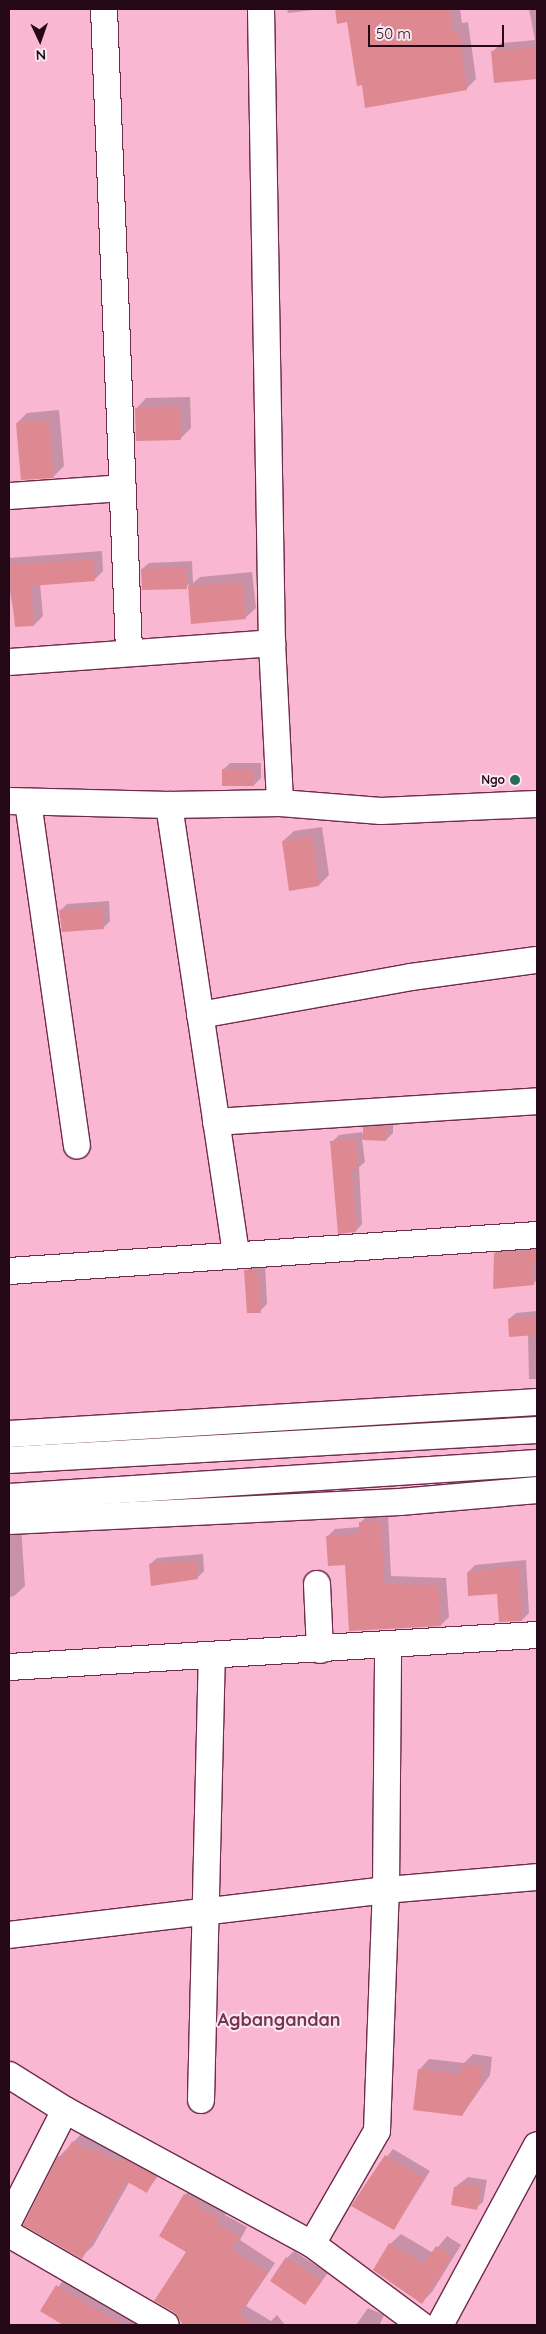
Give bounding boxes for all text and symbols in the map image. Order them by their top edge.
north arrow [15,15,65,65]
scale bar [371,15,507,47]
text: 50 m [376,24,411,43]
text: N [35,46,46,64]
place label: Ngo [481,773,505,787]
marker: Ngo [509,774,521,786]
district label: Agbangandan [217,2009,341,2031]

